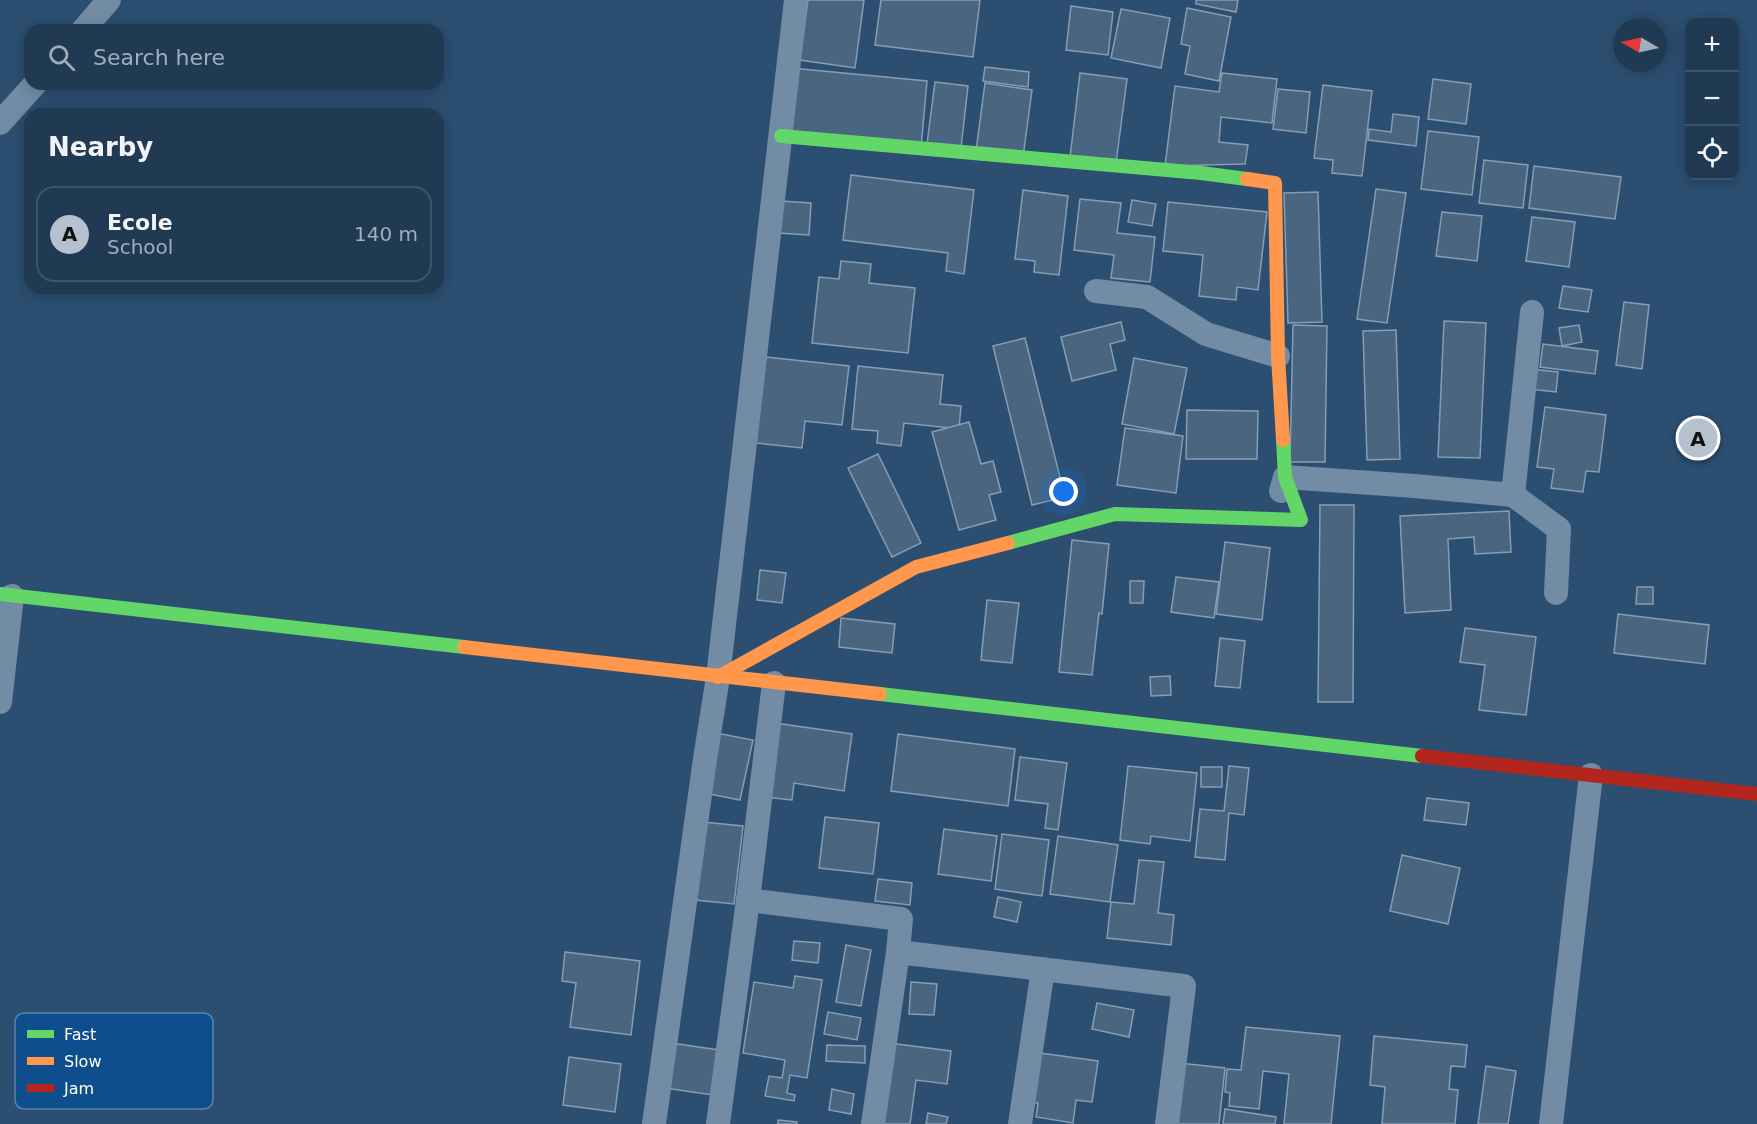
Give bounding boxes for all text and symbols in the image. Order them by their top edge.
north arrow [1613,18,1667,72]
map controls [1685,18,1739,180]
button: + [1685,18,1739,72]
search box [24,24,444,90]
icon: search [45,41,78,74]
text: Search here [93,45,225,70]
button: − [1685,72,1739,126]
button: locate [1685,126,1739,180]
text: Nearby [48,132,153,162]
text: Ecole [107,210,173,235]
text: A [62,222,77,246]
text: 140 m [354,222,418,246]
text: School [107,235,173,259]
pin: A [1678,416,1718,460]
your location [1049,477,1078,506]
legend [15,1013,213,1109]
text: Fast [64,1025,96,1044]
text: Slow [64,1052,101,1071]
text: Jam [63,1079,94,1098]

